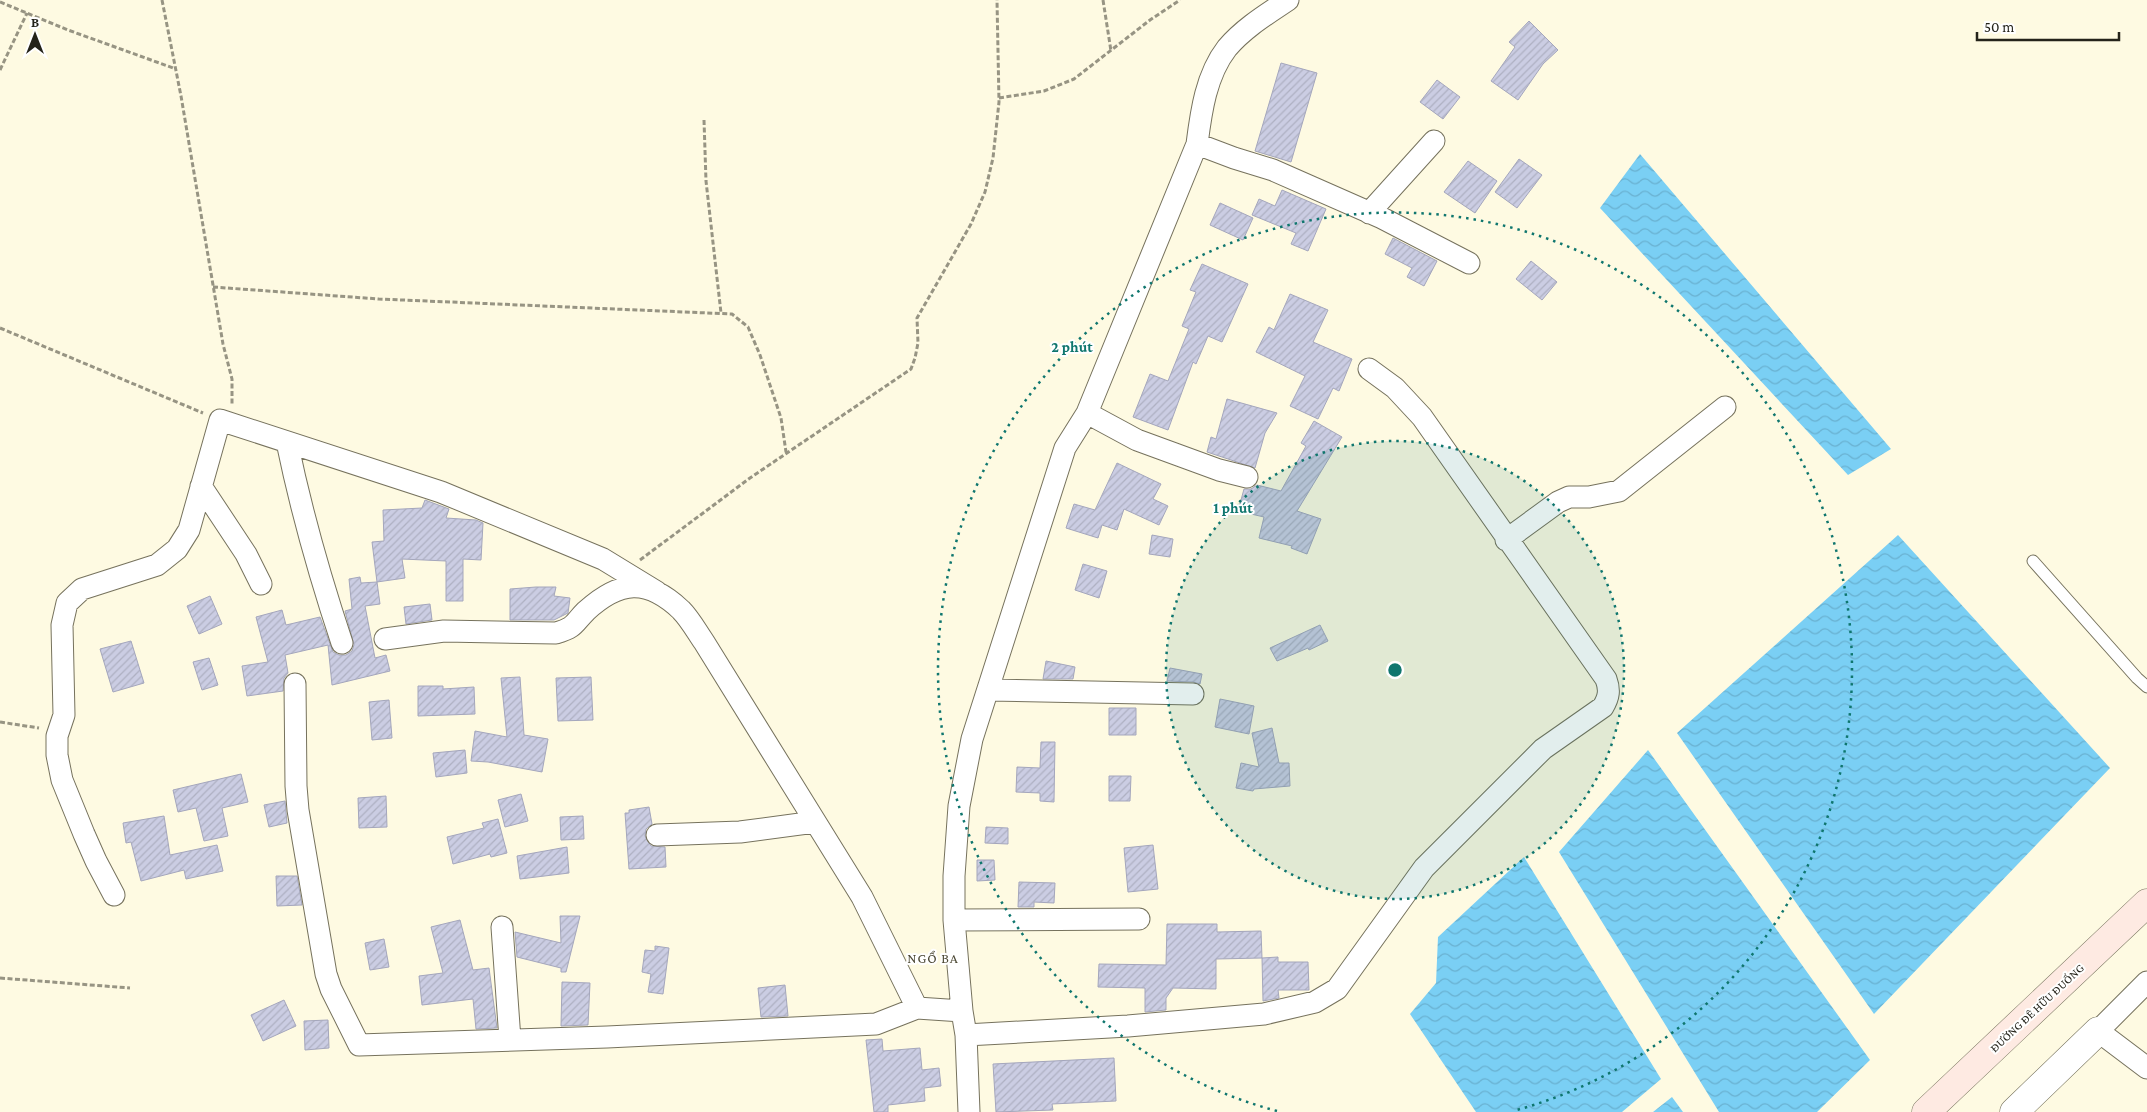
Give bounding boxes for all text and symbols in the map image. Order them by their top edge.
north arrow [10,10,60,60]
scale bar [1977,10,2120,42]
text: B [31,14,39,30]
text: 50 m [1984,19,2014,35]
text: 2 phút [1051,339,1093,355]
text: 1 phút [1213,500,1253,516]
centre of rings [1386,661,1404,679]
district label: NGỔ BA [907,950,959,966]
street label: ĐƯỜNG ĐÊ HỮU ĐUỐNG [1987,961,2087,1055]

